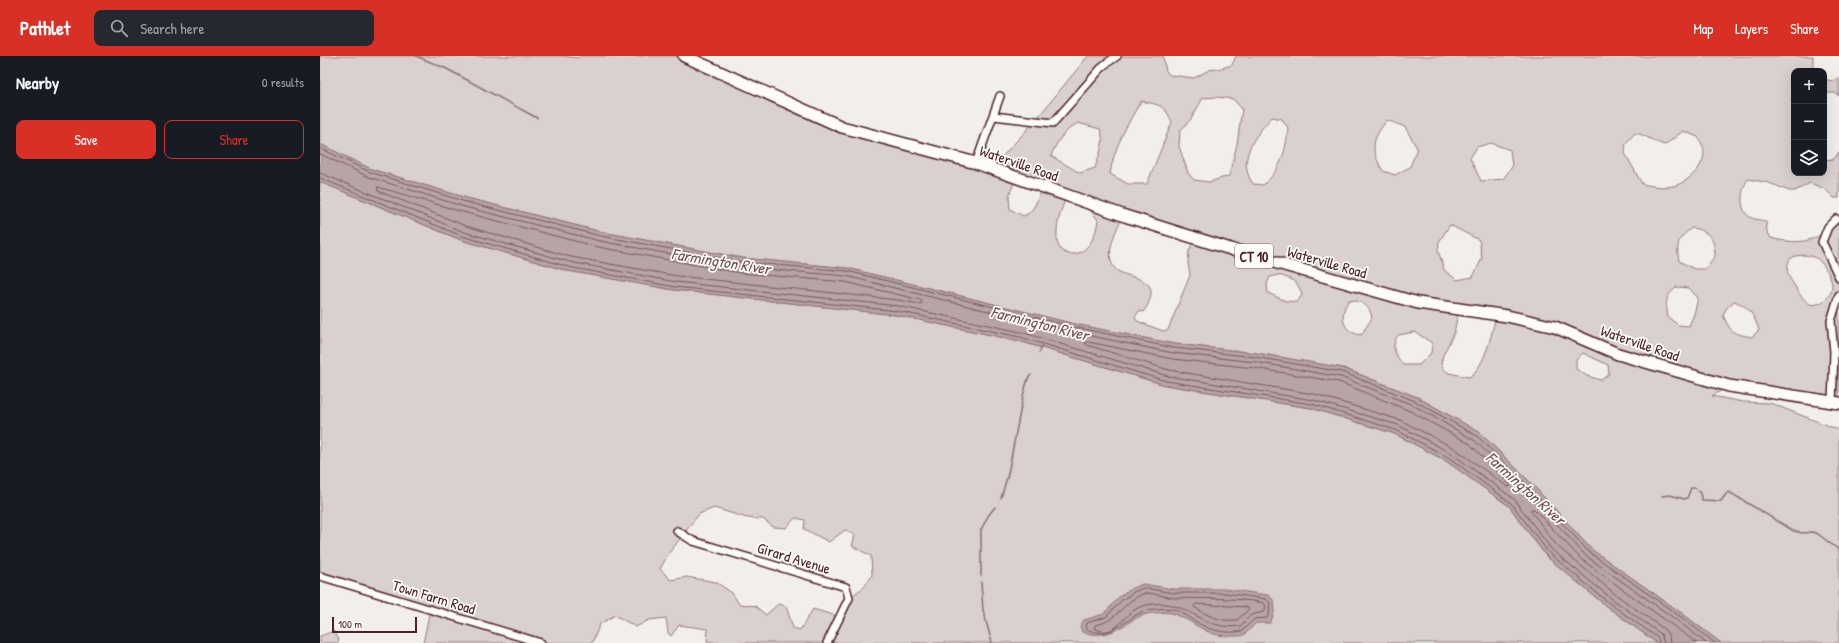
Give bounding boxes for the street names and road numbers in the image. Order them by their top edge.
street label: Waterville Road [977,140,1061,186]
street label: Waterville Road [1285,241,1369,283]
road number: CT 10 [1235,244,1273,268]
street label: Waterville Road [1598,320,1682,366]
street label: Girard Avenue [755,537,833,579]
street label: Town Farm Road [390,574,478,620]

